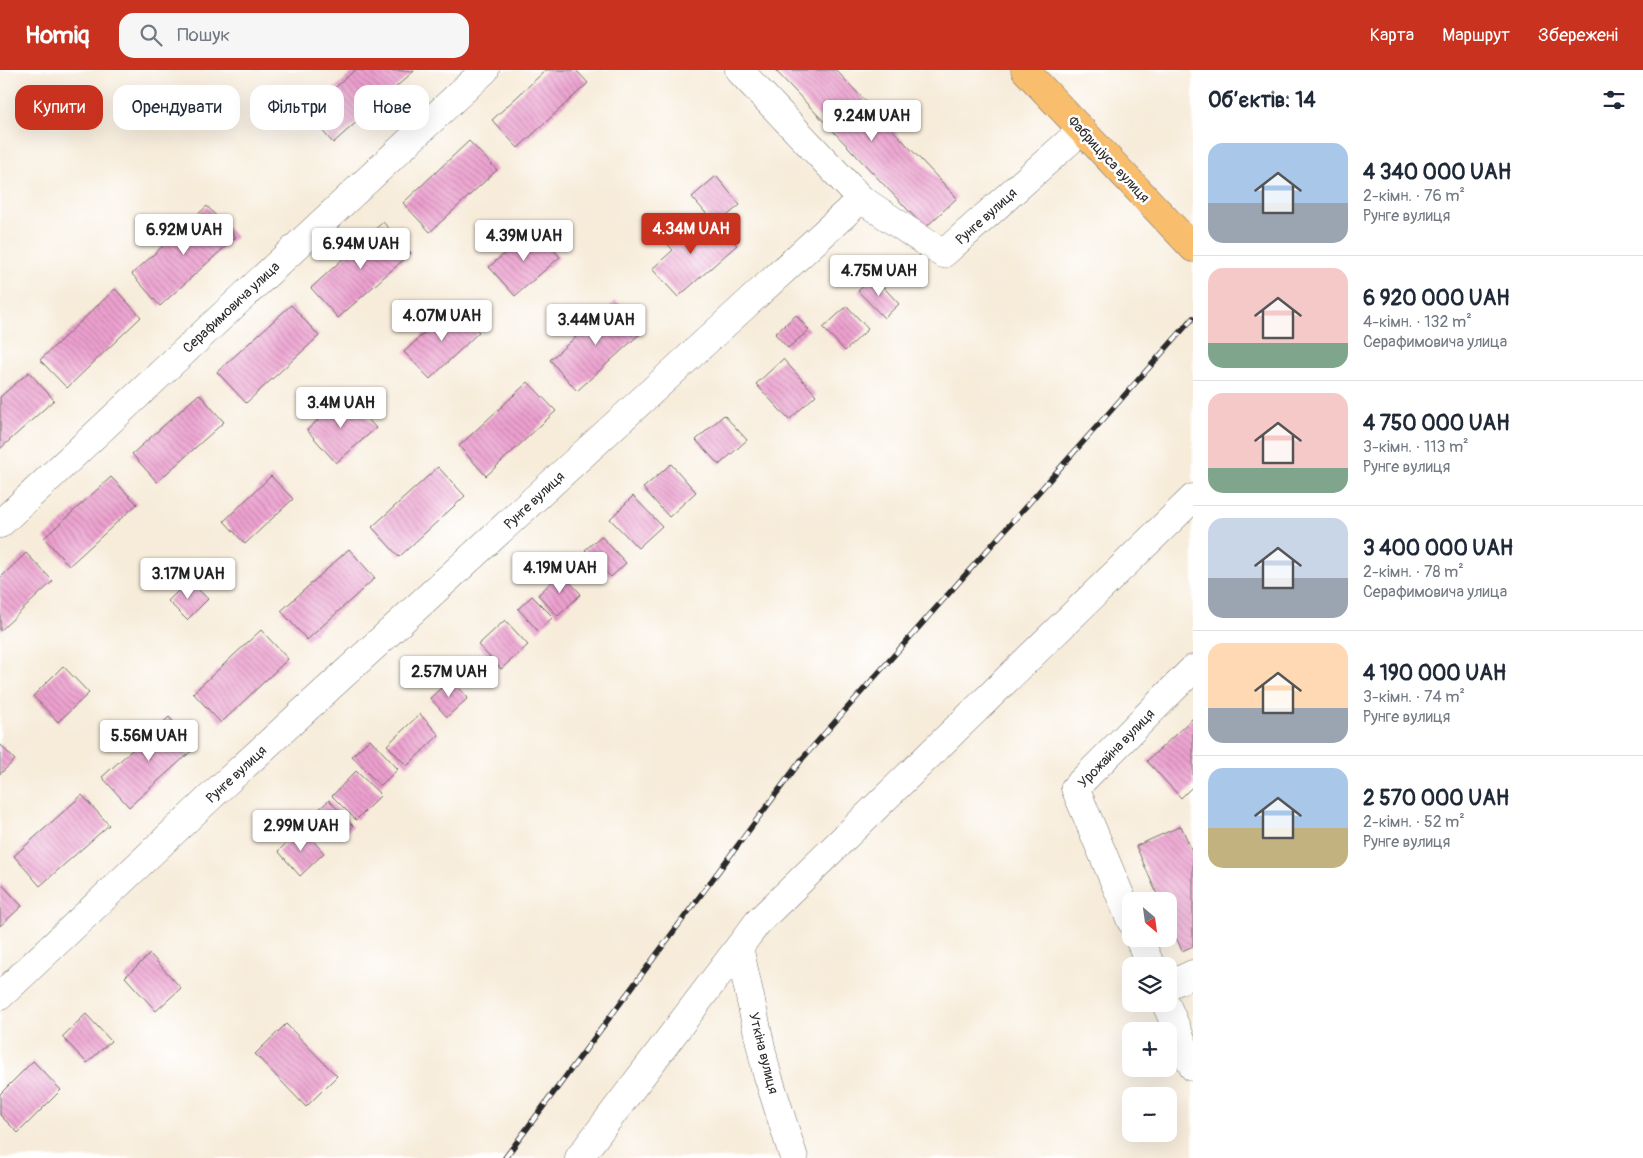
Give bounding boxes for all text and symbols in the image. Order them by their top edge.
search box [119,13,469,58]
text: Homiq [25,21,89,50]
icon: search [137,21,165,49]
text: Пошук [177,23,230,47]
text: Карта [1370,24,1414,47]
text: Маршрут [1442,24,1510,47]
text: Збережені [1538,24,1618,47]
chip: Купити [15,85,103,130]
chip: Орендувати [113,85,240,130]
chip: Фільтри [250,85,344,130]
chip: Нове [354,85,429,130]
icon: filters [1600,86,1628,114]
text: Об’єктів: 14 [1208,87,1316,114]
pin: 9.24M UAH [815,100,929,142]
text: 9.24M UAH [834,106,910,126]
street label: Фабриціуса вулиця [1064,113,1153,206]
text: 4 340 000 UAH [1363,159,1511,186]
icon: home [1248,163,1308,223]
street label: Рунге вулиця [952,184,1020,248]
text: 2-кімн. · 76 m² [1363,186,1465,206]
text: Рунге вулиця [1363,206,1450,226]
pin: 4.34M UAH [634,212,748,255]
pin: 6.92M UAH [127,214,241,256]
text: 4.34M UAH [652,219,730,239]
text: 6.92M UAH [146,220,222,240]
pin: 4.39M UAH [467,220,581,262]
text: 4.39M UAH [486,226,562,246]
pin: 6.94M UAH [304,228,418,270]
text: 6.94M UAH [323,234,399,254]
pin: 4.75M UAH [822,254,936,297]
street label: Серафимовича улица [179,258,283,357]
text: 4.75M UAH [841,261,917,281]
text: 6 920 000 UAH [1363,285,1510,312]
icon: home [1248,288,1308,348]
pin: 4.07M UAH [385,300,499,342]
pin: 3.44M UAH [539,304,653,346]
text: 4.07M UAH [403,306,481,326]
text: 3.44M UAH [557,310,635,330]
text: 4-кімн. · 132 m² [1363,312,1472,332]
text: Серафимовича улица [1363,332,1507,352]
pin: 3.4M UAH [289,386,393,429]
text: 3.4M UAH [307,393,375,413]
text: 4 750 000 UAH [1363,410,1510,437]
icon: home [1248,413,1308,473]
text: 3-кімн. · 113 m² [1363,437,1469,457]
text: Рунге вулиця [1363,457,1450,477]
street label: Рунге вулиця [501,468,568,533]
text: 3 400 000 UAH [1363,535,1513,562]
icon: home [1248,538,1308,598]
pin: 4.19M UAH [503,552,617,594]
pin: 3.17M UAH [131,558,245,600]
text: 4.19M UAH [523,558,597,578]
text: 2-кімн. · 78 m² [1363,562,1464,582]
text: 3.17M UAH [151,564,225,584]
text: Серафимовича улица [1363,582,1507,602]
pin: 2.57M UAH [392,656,506,698]
text: 4 190 000 UAH [1363,660,1506,687]
text: 2.57M UAH [411,662,487,682]
icon: home [1248,663,1308,723]
text: 3-кімн. · 74 m² [1363,687,1465,707]
street label: Урожайна вулиця [1074,705,1158,791]
text: Рунге вулиця [1363,707,1450,727]
pin: 5.56M UAH [92,720,206,762]
text: 5.56M UAH [111,726,187,746]
street label: Рунге вулиця [203,742,270,807]
text: 2 570 000 UAH [1363,785,1509,812]
icon: home [1248,788,1308,848]
pin: 2.99M UAH [244,810,358,852]
text: 2-кімн. · 52 m² [1363,812,1465,832]
text: 2.99M UAH [263,816,339,836]
text: Рунге вулиця [1363,832,1450,852]
north arrow [1122,892,1178,948]
map controls [1122,892,1177,1142]
button: layers [1122,957,1177,1012]
street label: Уткiна вулиця [745,1011,782,1096]
button: + [1122,1022,1177,1077]
button: − [1122,1087,1177,1142]

